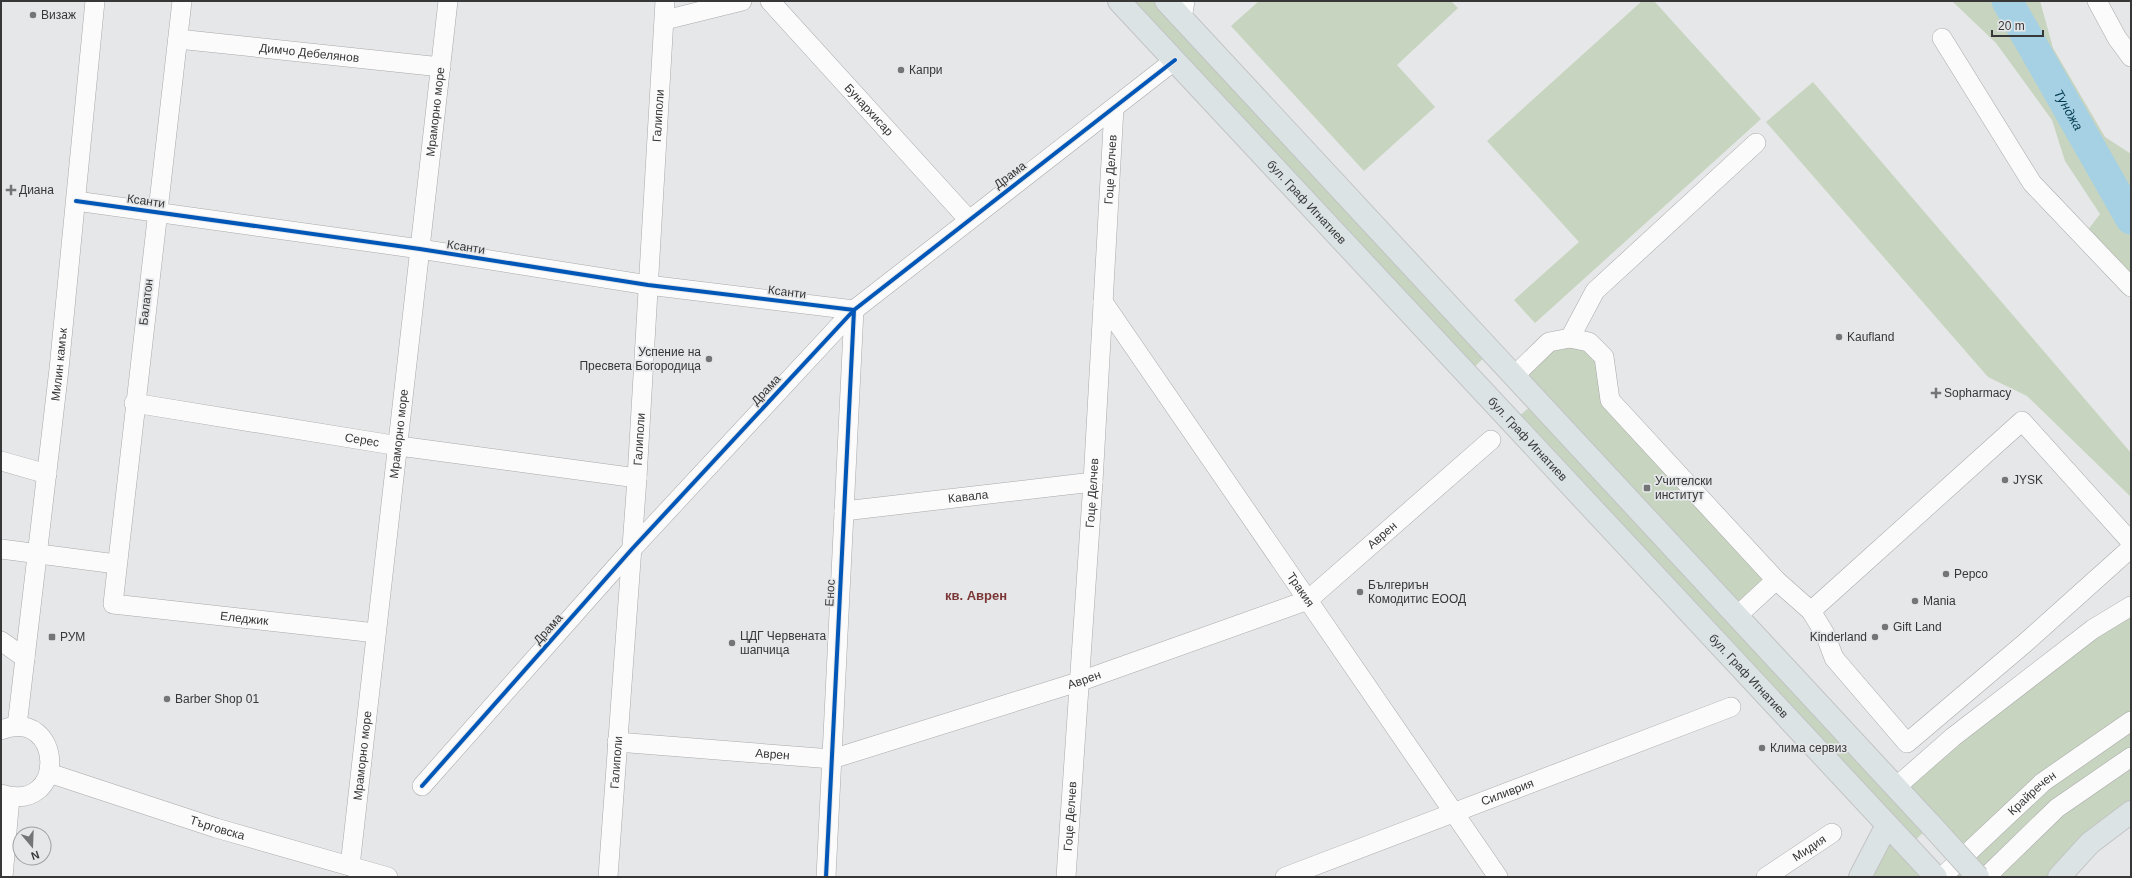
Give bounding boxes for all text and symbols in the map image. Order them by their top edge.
place label: Визаж [41,8,76,22]
marker: Визаж [28,10,38,20]
scale bar [1992,12,2043,38]
text: 20 m [1998,19,2025,33]
street label: Димчо Дебелянов [259,41,360,65]
place label: Капри [909,63,943,77]
marker: Капри [896,65,906,75]
street label: Мраморно море [423,66,447,157]
street label: Бунархисар [842,81,896,139]
water label: Тунджа [2051,87,2086,133]
street label: Галиполи [650,89,667,142]
street label: Гоце Делчев [1102,134,1119,205]
street label: бул. Граф Игнатиев [1264,157,1349,247]
street label: Драма [991,158,1029,192]
place label: Диана [19,183,54,197]
marker: Диана [6,185,16,195]
street label: Ксанти [126,191,166,211]
street label: Ксанти [446,237,486,257]
street label: Балатон [136,278,156,326]
street label: Ксанти [767,283,807,301]
street label: Милин камък [48,326,70,402]
place label: Kaufland [1847,330,1894,344]
marker: Kaufland [1834,332,1844,342]
place label: Успение на Пресвета Богородица [579,345,701,373]
marker: Успение на Пресвета Богородица [704,354,714,364]
street label: Драма [748,372,784,408]
place label: Sopharmacy [1944,386,2011,400]
street label: Мраморно море [387,388,411,479]
marker: Sopharmacy [1931,388,1941,398]
street label: бул. Граф Игнатиев [1485,394,1570,484]
street label: Галиполи [631,412,648,466]
street label: Серес [344,430,380,450]
street label: Гоце Делчев [1083,458,1101,528]
place label: JYSK [2013,473,2043,487]
place label: Учителски институт [1655,474,1712,502]
marker: JYSK [2000,475,2010,485]
marker: Учителски институт [1642,483,1652,493]
street label: Кавала [947,487,989,506]
street label: Аврен [1365,519,1400,552]
place label: Pepco [1954,567,1988,581]
marker: Pepco [1941,569,1951,579]
street label: Тракия [1284,570,1317,609]
place label: Бългериън Комодитис ЕООД [1368,578,1466,606]
street label: Енос [822,579,838,607]
marker: Бългериън Комодитис ЕООД [1355,587,1365,597]
district label: кв. Аврен [945,588,1007,603]
place label: Mania [1923,594,1956,608]
marker: Mania [1910,596,1920,606]
street label: Еледжик [219,609,270,628]
street label: Драма [531,611,566,647]
place label: Gift Land [1893,620,1942,634]
marker: Gift Land [1880,622,1890,632]
place label: ЦДГ Червената шапчица [740,629,826,657]
place label: РУМ [60,630,85,644]
place label: Kinderland [1810,630,1867,644]
street label: бул. Граф Игнатиев [1706,631,1791,721]
marker: РУМ [47,632,57,642]
marker: Kinderland [1870,632,1880,642]
marker: ЦДГ Червената шапчица [727,638,737,648]
street label: Аврен [1066,667,1103,692]
place label: Barber Shop 01 [175,692,259,706]
marker: Barber Shop 01 [162,694,172,704]
street label: Мраморно море [350,710,375,801]
street label: Галиполи [607,735,625,789]
place label: Клима сервиз [1770,741,1847,755]
marker: Клима сервиз [1757,743,1767,753]
street label: Аврен [755,746,790,763]
street label: Крайречен [2005,768,2059,818]
street label: Силиврия [1479,776,1536,809]
street label: Гоце Делчев [1061,781,1080,851]
street label: Търговска [188,813,247,843]
north arrow [12,826,52,866]
street label: Мидия [1790,832,1829,864]
text: N [29,848,41,862]

